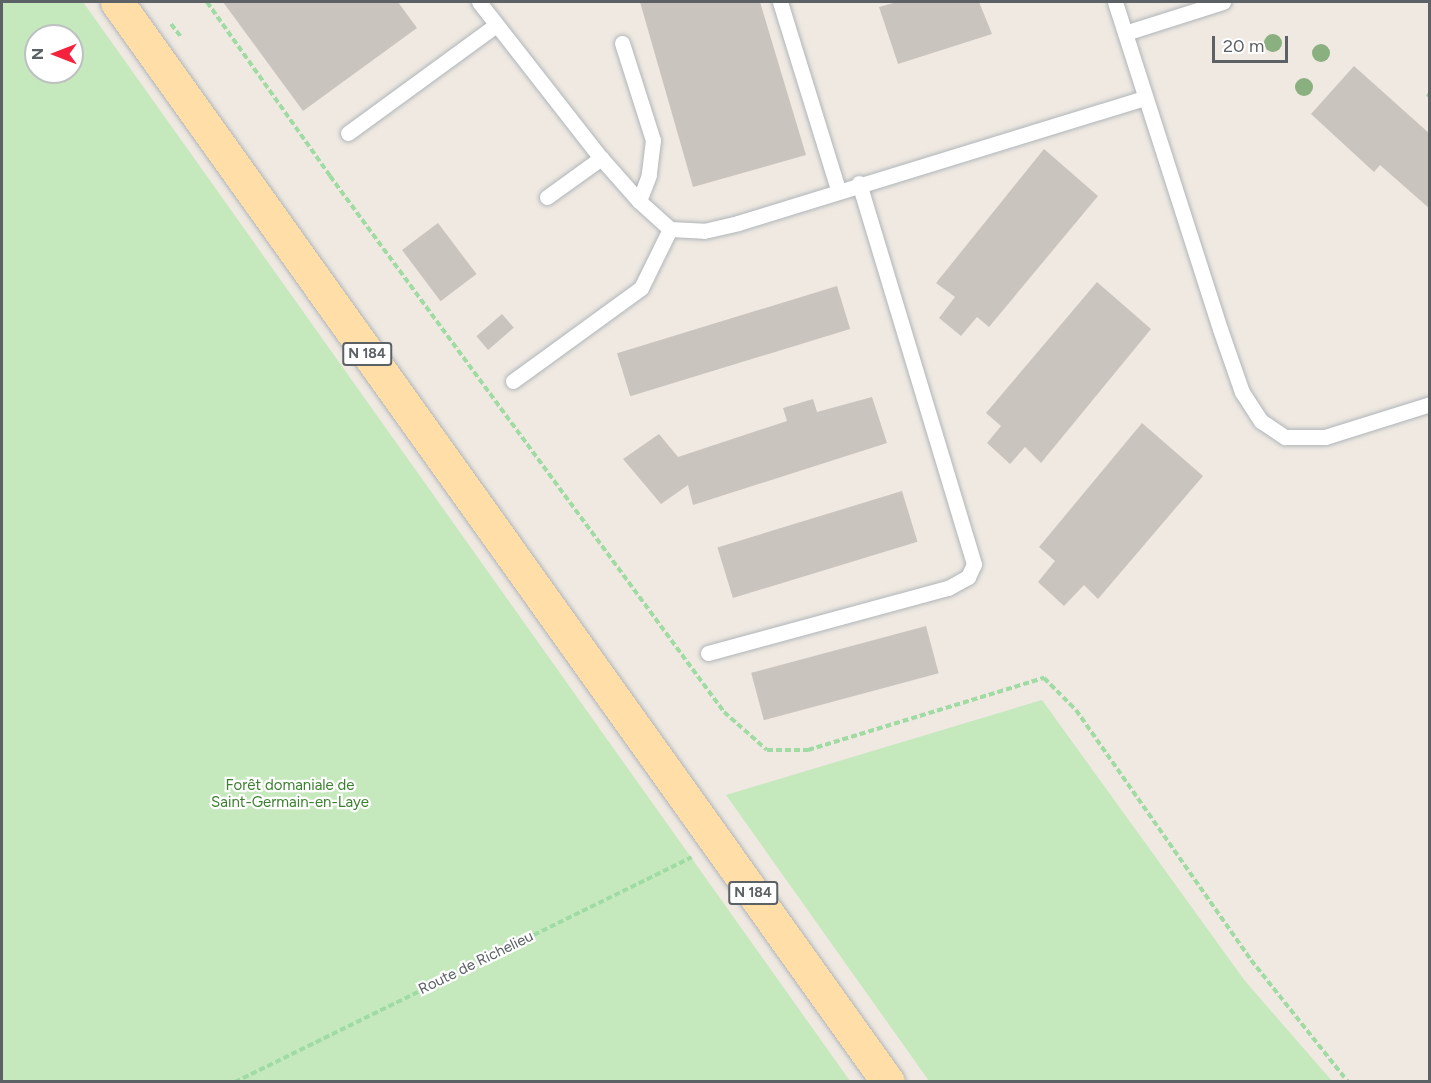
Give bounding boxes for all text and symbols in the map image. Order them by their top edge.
north arrow [24,24,84,84]
scale bar [1215,24,1292,62]
text: 20 m [1223,35,1264,57]
text: N [28,48,47,60]
road number: N 184 [342,343,392,365]
park label: Forêt domaniale de Saint-Germain-en-Laye [211,776,369,811]
road number: N 184 [728,882,778,904]
street label: Route de Richelieu [416,927,536,999]

